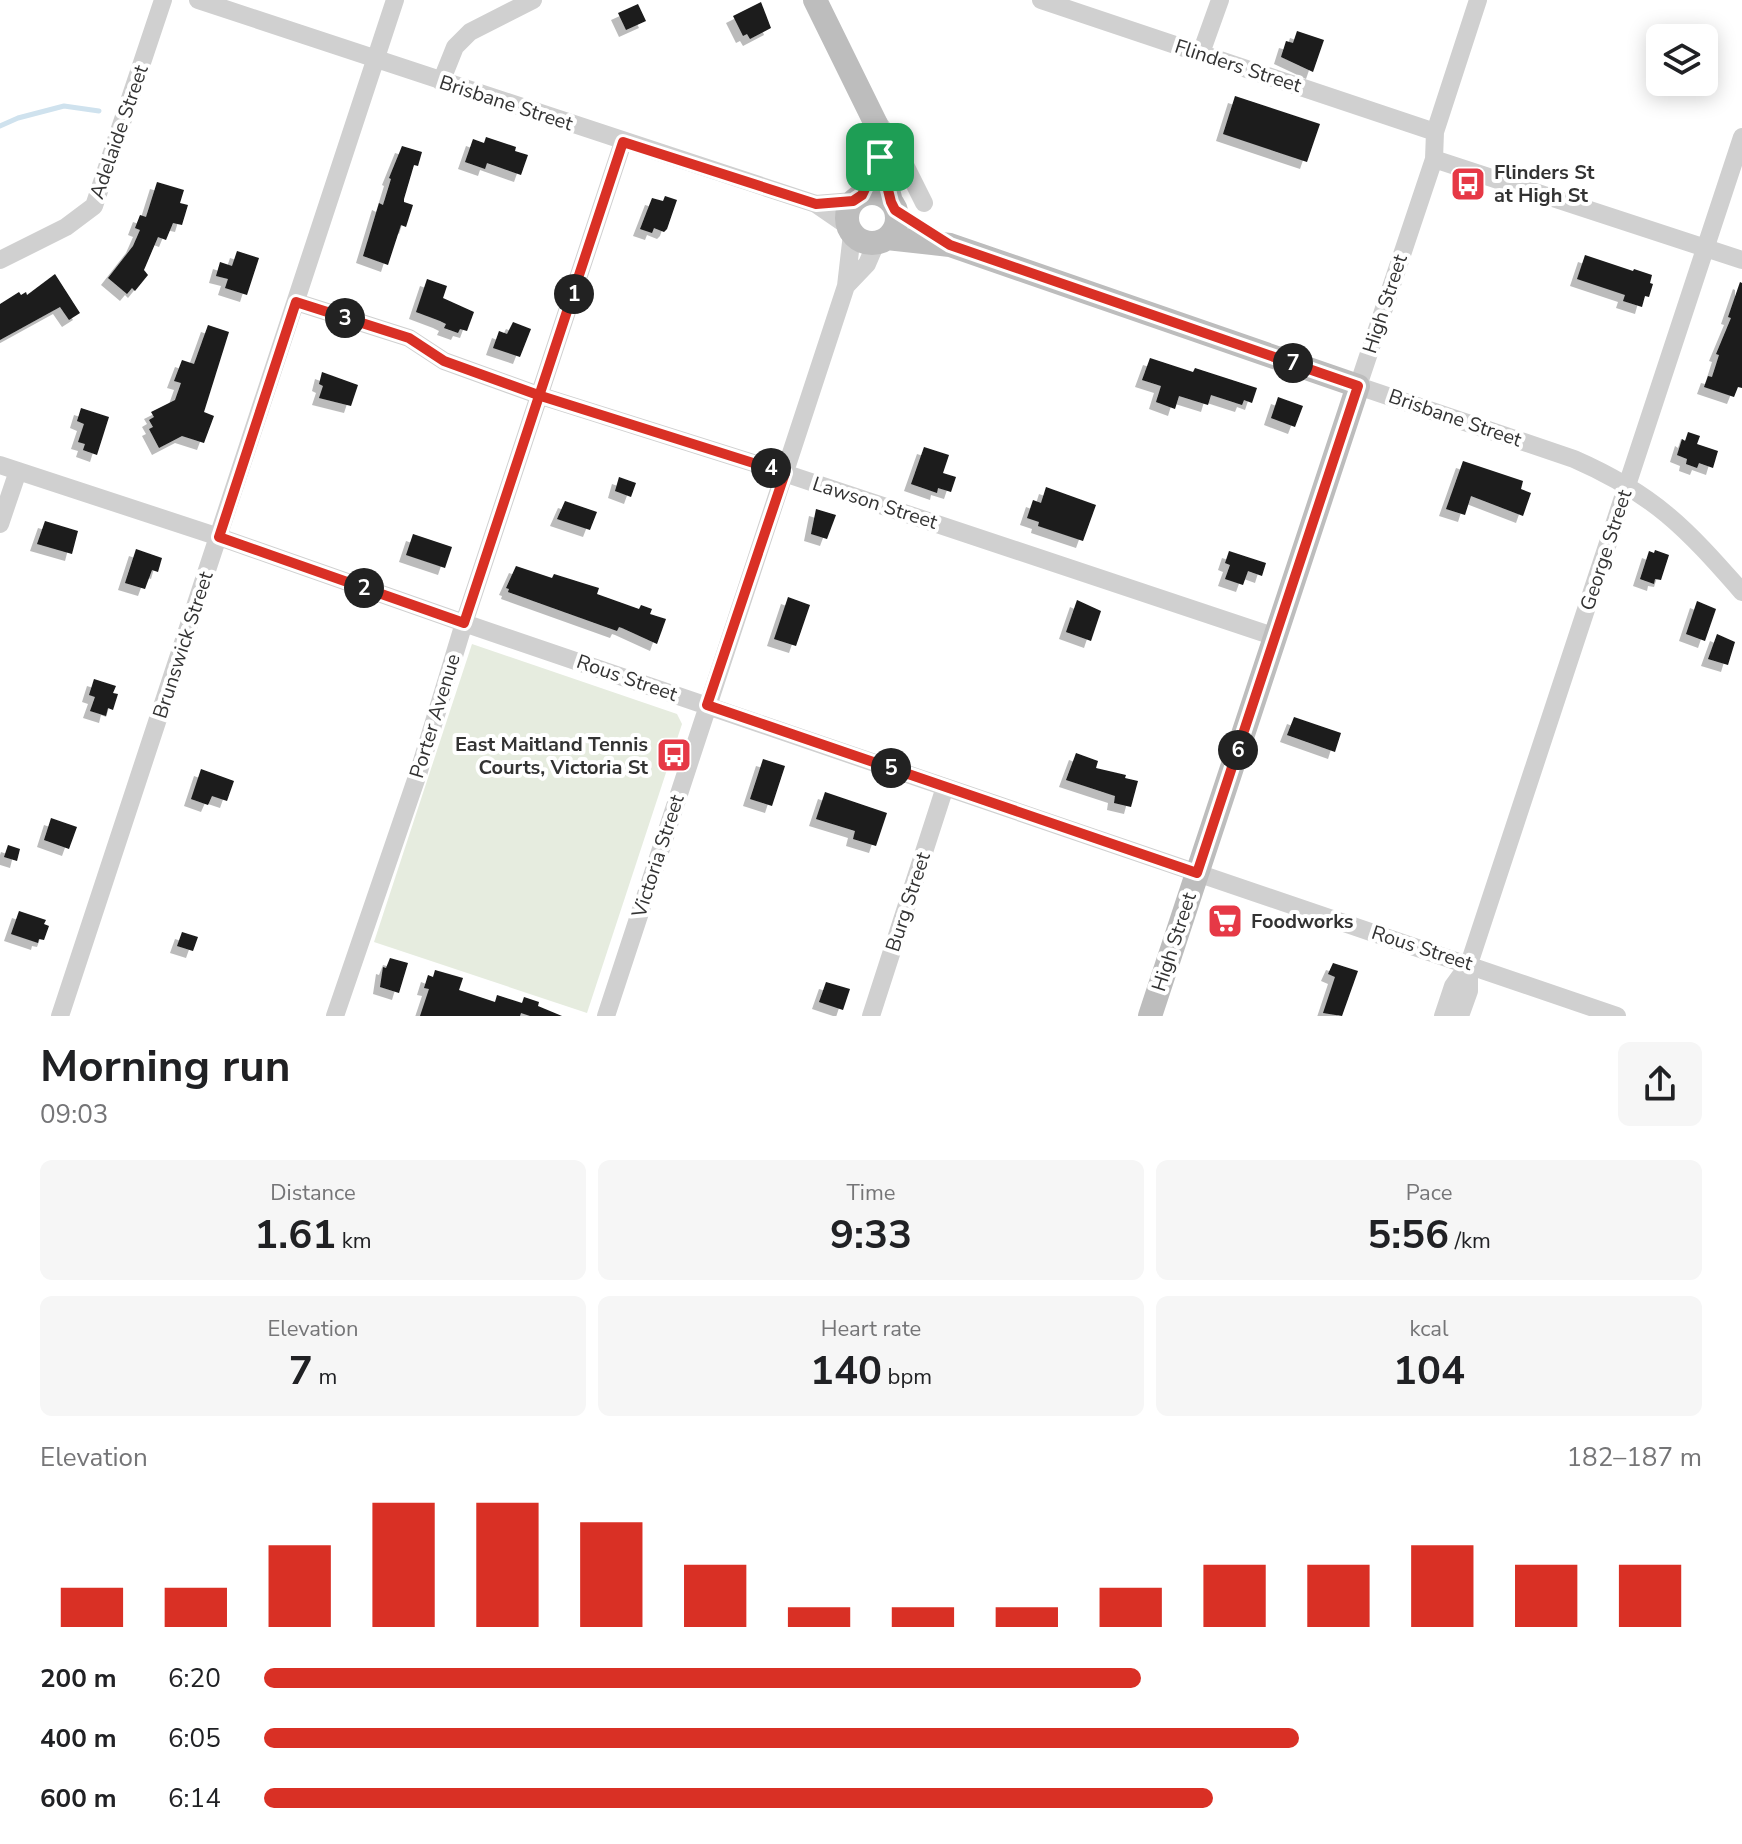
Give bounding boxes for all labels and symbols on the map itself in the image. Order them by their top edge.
street label: Flinders Street [1171,33,1306,99]
street label: Adelaide Street [83,61,155,203]
street label: Brisbane Street [436,69,577,138]
pin [846,123,914,191]
place label: Flinders St at High St [1494,159,1595,209]
bus stop icon: Flinders St at High St [1449,165,1487,203]
street label: High Street [1356,250,1414,357]
pin: 1 [554,274,594,314]
pin: 3 [325,298,365,338]
pin: 7 [1273,343,1313,383]
street label: Brisbane Street [1385,383,1526,454]
pin: 4 [751,448,791,488]
street label: Lawson Street [809,470,942,536]
street label: George Street [1574,485,1639,614]
street label: Brunswick Street [147,567,220,722]
pin: 2 [344,568,384,608]
street label: Rous Street [573,648,682,708]
street label: Porter Avenue [403,650,467,782]
pin: 6 [1218,730,1258,770]
place label: East Maitland Tennis Courts, Victoria St [455,731,648,781]
bus stop icon: East Maitland Tennis Courts, Victoria St [655,736,693,774]
pin: 5 [871,748,911,788]
street label: Victoria Street [625,790,691,922]
street label: Burg Street [879,848,937,955]
street label: High Street [1145,888,1203,995]
supermarket icon: Foodworks [1206,902,1244,940]
place label: Foodworks [1251,908,1354,935]
street label: Rous Street [1368,919,1477,977]

